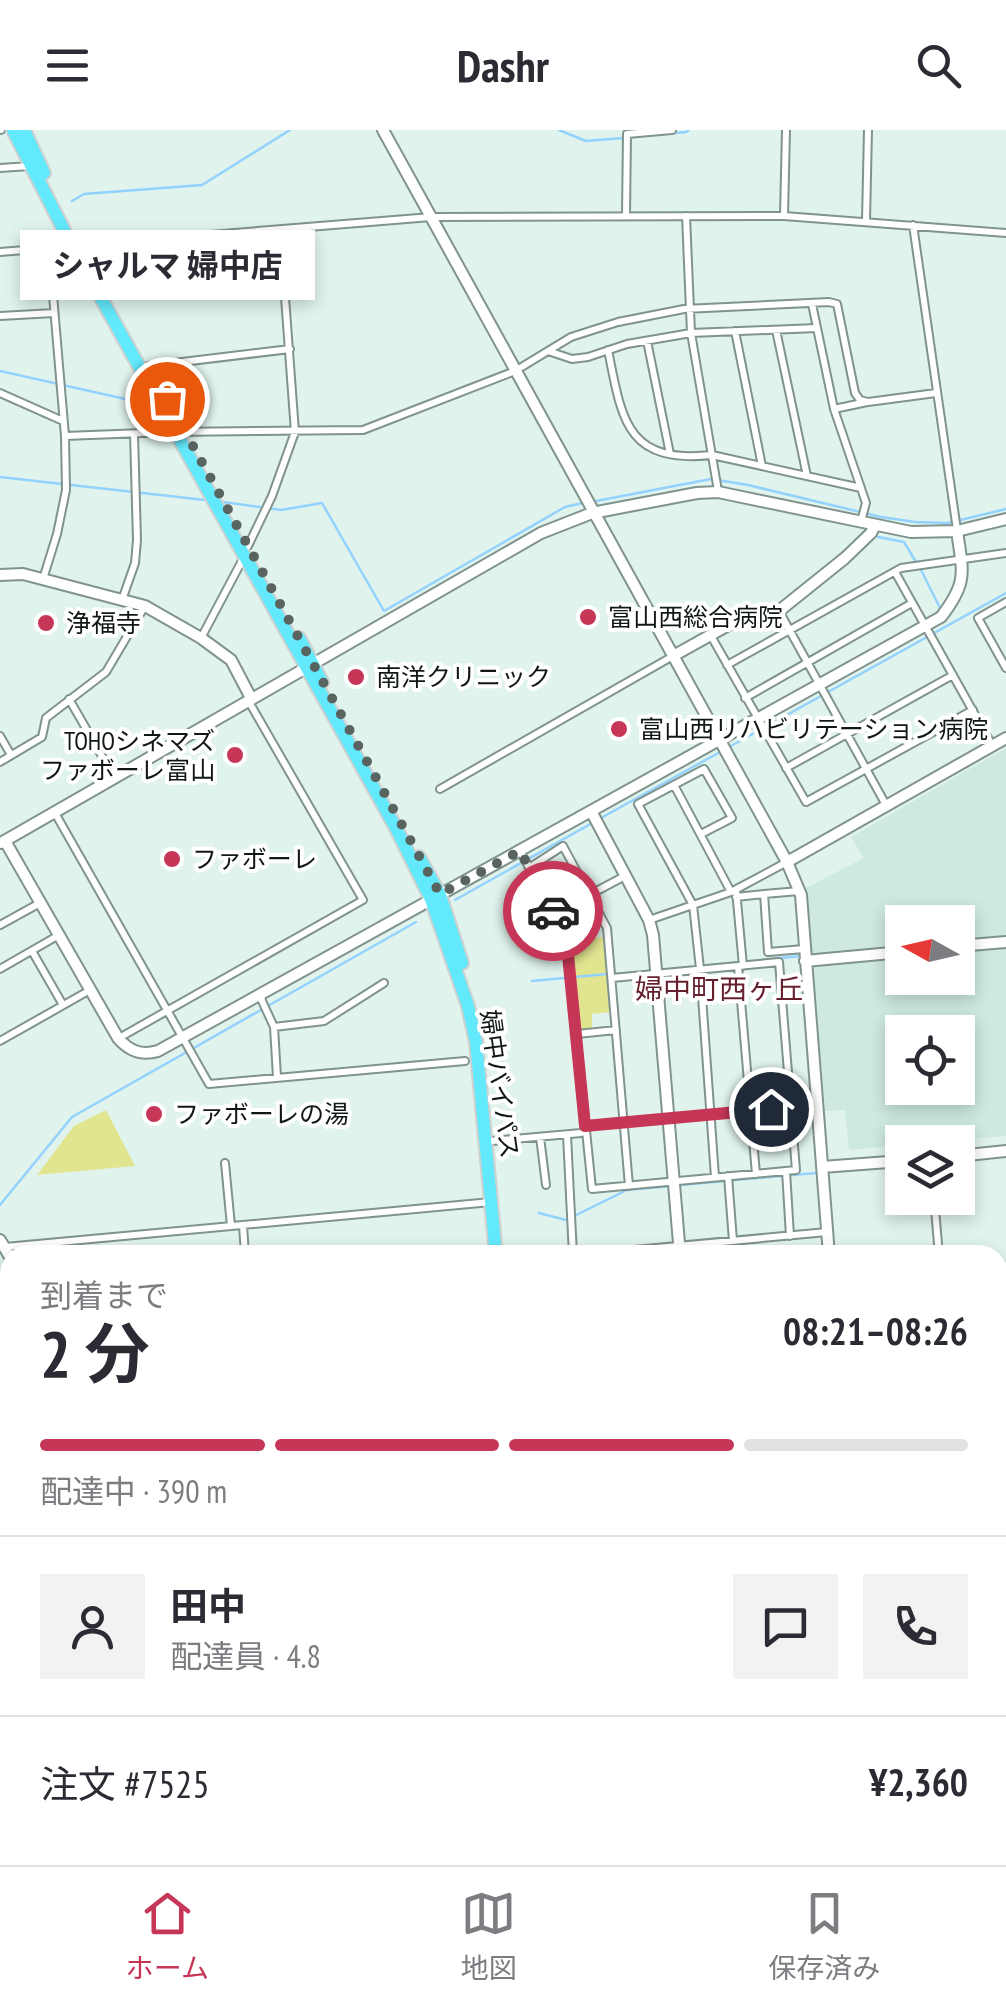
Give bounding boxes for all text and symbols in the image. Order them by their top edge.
text: Dashr [457,36,549,94]
icon: menu [40,38,95,93]
icon: search [911,38,966,93]
callout: シャルマ 婦中店 [19,229,314,299]
text: シャルマ 婦中店 [52,244,283,286]
pin [125,357,210,442]
icon: bag [140,372,195,427]
place label: 富山西総合病院 [608,601,783,633]
marker: 富山西総合病院 [577,606,599,628]
place label: 浄福寺 [66,607,141,639]
marker: 浄福寺 [35,612,57,634]
place label: 南洋クリニック [376,661,551,693]
marker: 南洋クリニック [345,666,367,688]
place label: 富山西リハビリテーション病院 [639,713,989,745]
marker: 富山西リハビリテーション病院 [608,718,630,740]
place label: TOHOシネマズ ファボーレ富山 [40,725,215,786]
marker: TOHOシネマズ ファボーレ富山 [224,744,246,766]
place label: ファボーレ [192,843,317,875]
marker: ファボーレ [161,848,183,870]
courier [503,861,603,961]
icon: car [526,884,581,939]
north arrow [885,905,975,995]
map controls [885,905,975,1215]
district label: 婦中町西ヶ丘 [635,970,803,1007]
street label: 婦中バイパス [474,1008,526,1160]
button: locate [885,1015,975,1105]
pin [729,1067,814,1152]
icon: home [744,1082,799,1137]
place label: ファボーレの湯 [174,1098,349,1130]
marker: ファボーレの湯 [143,1103,165,1125]
button: layers [885,1125,975,1215]
text: 到着まで [40,1274,168,1316]
text: 08:21–08:26 [783,1306,968,1355]
text: 2 分 [40,1311,149,1395]
text: 配達中 · 390 m [40,1470,227,1512]
button: person [40,1574,145,1679]
button: chat [733,1574,838,1679]
button: phone [863,1574,968,1679]
text: 田中 [170,1581,246,1630]
text: 配達員 · 4.8 [170,1635,321,1677]
text: ¥2,360 [869,1757,968,1806]
text: 注文 #7525 [40,1759,210,1808]
tab: ホーム [126,1886,209,1986]
tab: 地図 [461,1886,517,1986]
tab: 保存済み [768,1886,880,1986]

